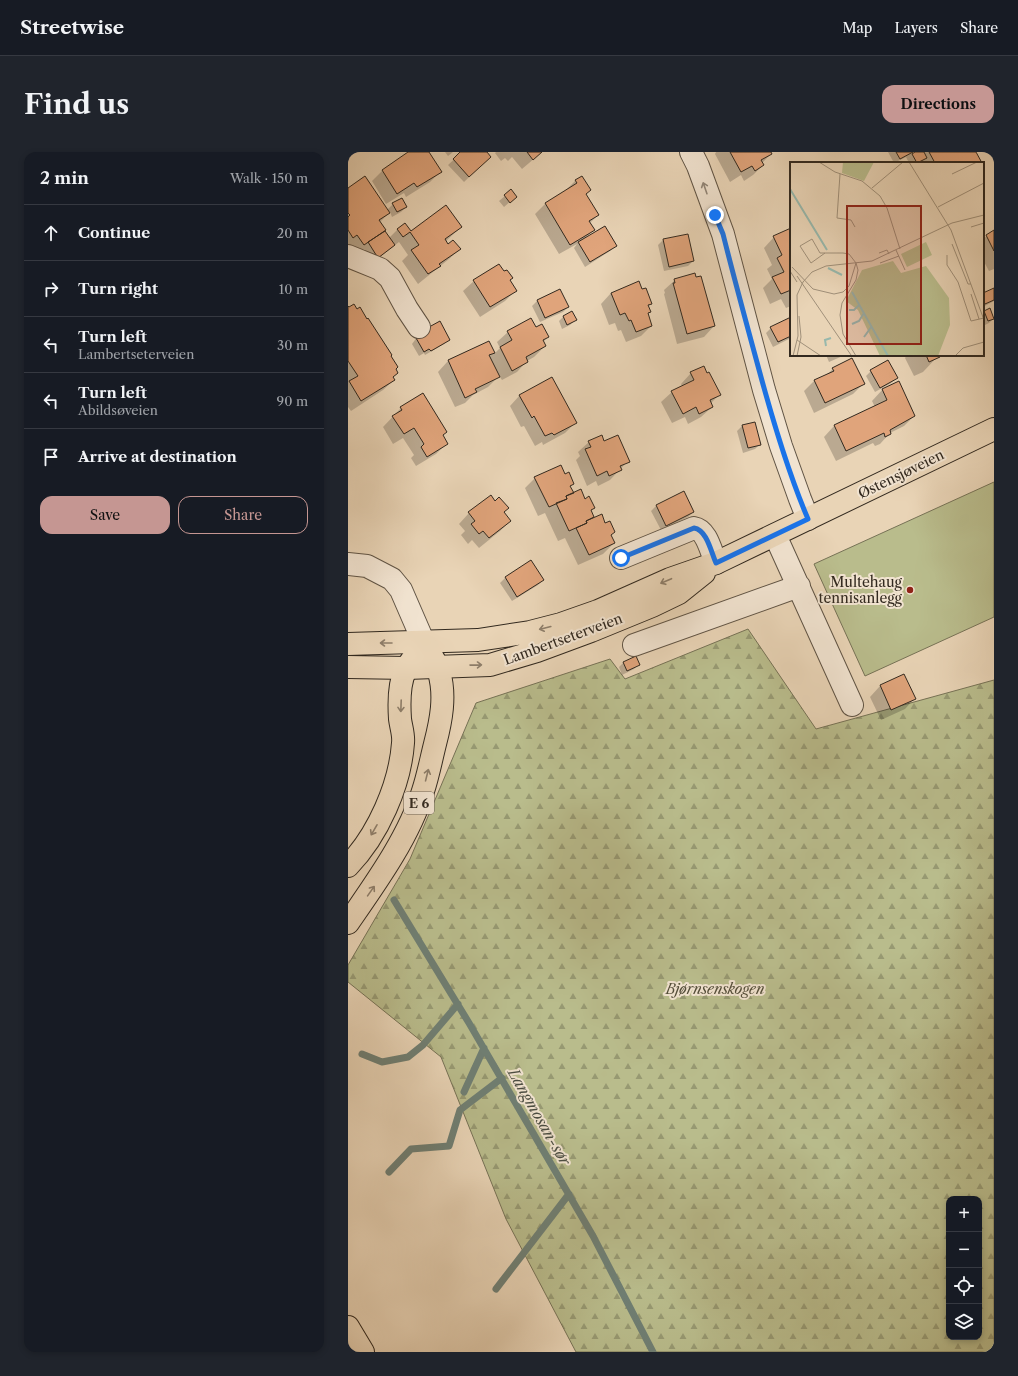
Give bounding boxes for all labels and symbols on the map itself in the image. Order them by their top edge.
inset map [790,162,984,356]
one-way arrow [701,182,709,194]
route end [706,206,724,224]
street label: Østensjøveien [855,445,947,503]
route start [612,549,630,567]
place label: Multehaug tennisanlegg [818,573,903,607]
one-way arrow [660,577,672,585]
marker: Multehaug tennisanlegg [905,585,915,595]
street label: Lambertseterveien [501,609,625,669]
one-way arrow [539,625,552,633]
one-way arrow [380,639,393,647]
one-way arrow [469,661,482,669]
one-way arrow [397,699,404,712]
one-way arrow [424,768,432,781]
road number: E 6 [404,792,434,814]
one-way arrow [370,823,378,835]
one-way arrow [367,885,375,896]
park label: Bjørnsenskogen [665,980,764,998]
water label: Langmosan-sør [503,1064,575,1170]

